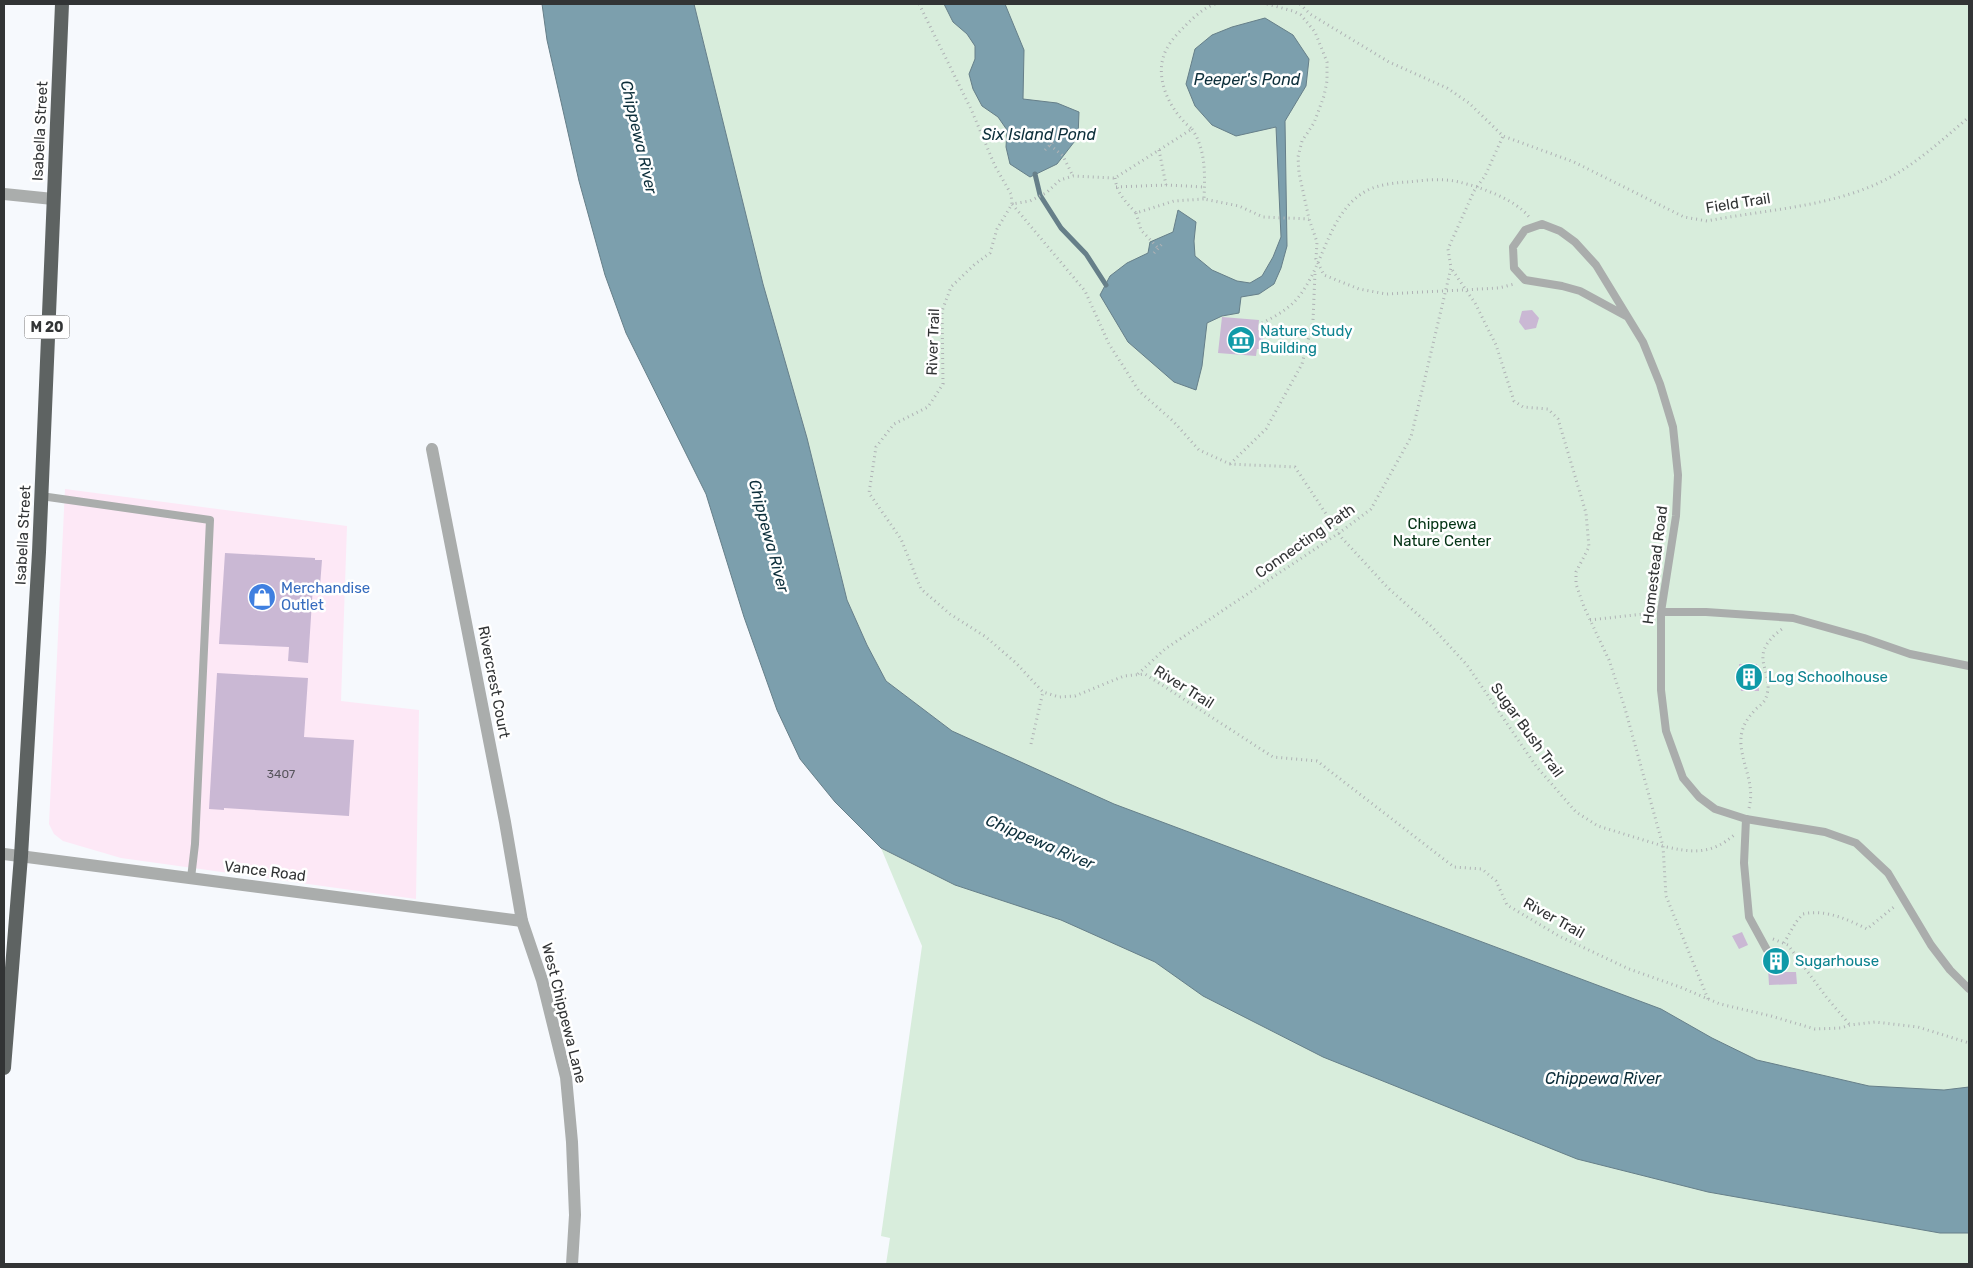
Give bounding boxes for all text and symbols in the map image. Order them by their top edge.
water label: Peeper's Pond [1194,70,1301,89]
water label: Chippewa River [617,78,662,197]
street label: Isabella Street [28,80,52,181]
water label: Six Island Pond [982,125,1097,144]
street label: Field Trail [1704,189,1772,217]
street label: River Trail [923,308,943,376]
road number: M 20 [24,316,70,338]
place label: Nature Study Building [1260,322,1353,357]
museum icon: Nature Study Building [1226,325,1256,355]
water label: Chippewa River [745,477,793,595]
street label: Isabella Street [11,484,35,585]
street label: Connecting Path [1252,500,1358,582]
street label: Homestead Road [1639,505,1671,625]
park label: Chippewa Nature Center [1393,515,1492,550]
place label: Merchandise Outlet [281,579,370,614]
shop icon: Merchandise Outlet [247,582,277,612]
street label: Rivercrest Court [474,624,514,740]
street label: River Trail [1151,662,1217,712]
building icon: Log Schoolhouse [1734,662,1764,692]
place label: Log Schoolhouse [1768,668,1888,686]
street label: Sugar Bush Trail [1487,679,1567,781]
house number: 3407 [267,767,295,781]
water label: Chippewa River [983,811,1098,874]
street label: Vance Road [223,857,307,885]
street label: River Trail [1520,894,1588,942]
street label: West Chippewa Lane [538,941,590,1085]
building icon: Sugarhouse [1761,946,1791,976]
place label: Sugarhouse [1795,952,1879,970]
water label: Chippewa River [1545,1069,1662,1088]

